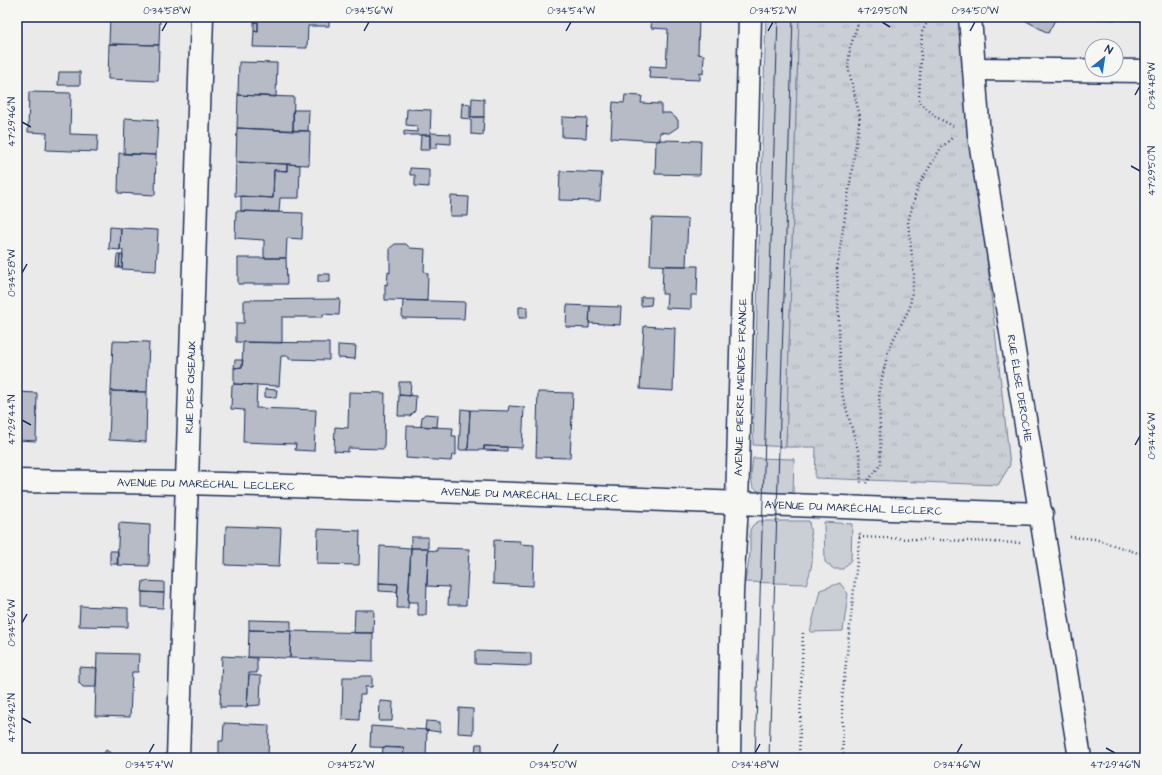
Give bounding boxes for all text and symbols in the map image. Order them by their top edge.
text: 0°34'58"W [143,4,191,18]
text: 0°34'56"W [345,4,393,18]
text: 0°34'54"W [547,4,595,18]
text: 0°34'52"W [750,4,797,18]
text: 47°29'50"N [857,4,907,18]
text: 0°34'50"W [951,4,999,18]
north arrow [1084,38,1124,78]
text: N [1102,42,1116,58]
text: 0°34'48"W [1145,62,1159,110]
text: 47°29'46"N [5,97,19,147]
text: 47°29'50"N [1145,146,1159,196]
text: 0°34'58"W [5,249,19,297]
street label: AVENUE PIERRE MENDÈS FRANCE [730,298,750,476]
street label: RUE ÉLISE DEROCHE [1004,334,1036,444]
street label: RUE DES OISEAUX [181,340,199,434]
text: 47°29'44"N [5,395,19,445]
text: 0°34'46"W [1145,412,1159,459]
street label: AVENUE DU MARÉCHAL LECLERC [117,475,295,494]
street label: AVENUE DU MARÉCHAL LECLERC [441,484,619,506]
street label: AVENUE DU MARÉCHAL LECLERC [764,497,943,518]
text: 0°34'56"W [5,599,19,647]
text: 47°29'42"N [5,693,19,743]
text: 0°34'54"W [125,758,173,772]
text: 0°34'52"W [328,758,375,772]
text: 0°34'50"W [529,758,577,772]
text: 0°34'48"W [731,758,779,772]
text: 0°34'46"W [934,758,981,772]
text: 47°29'46"N [1090,758,1140,772]

